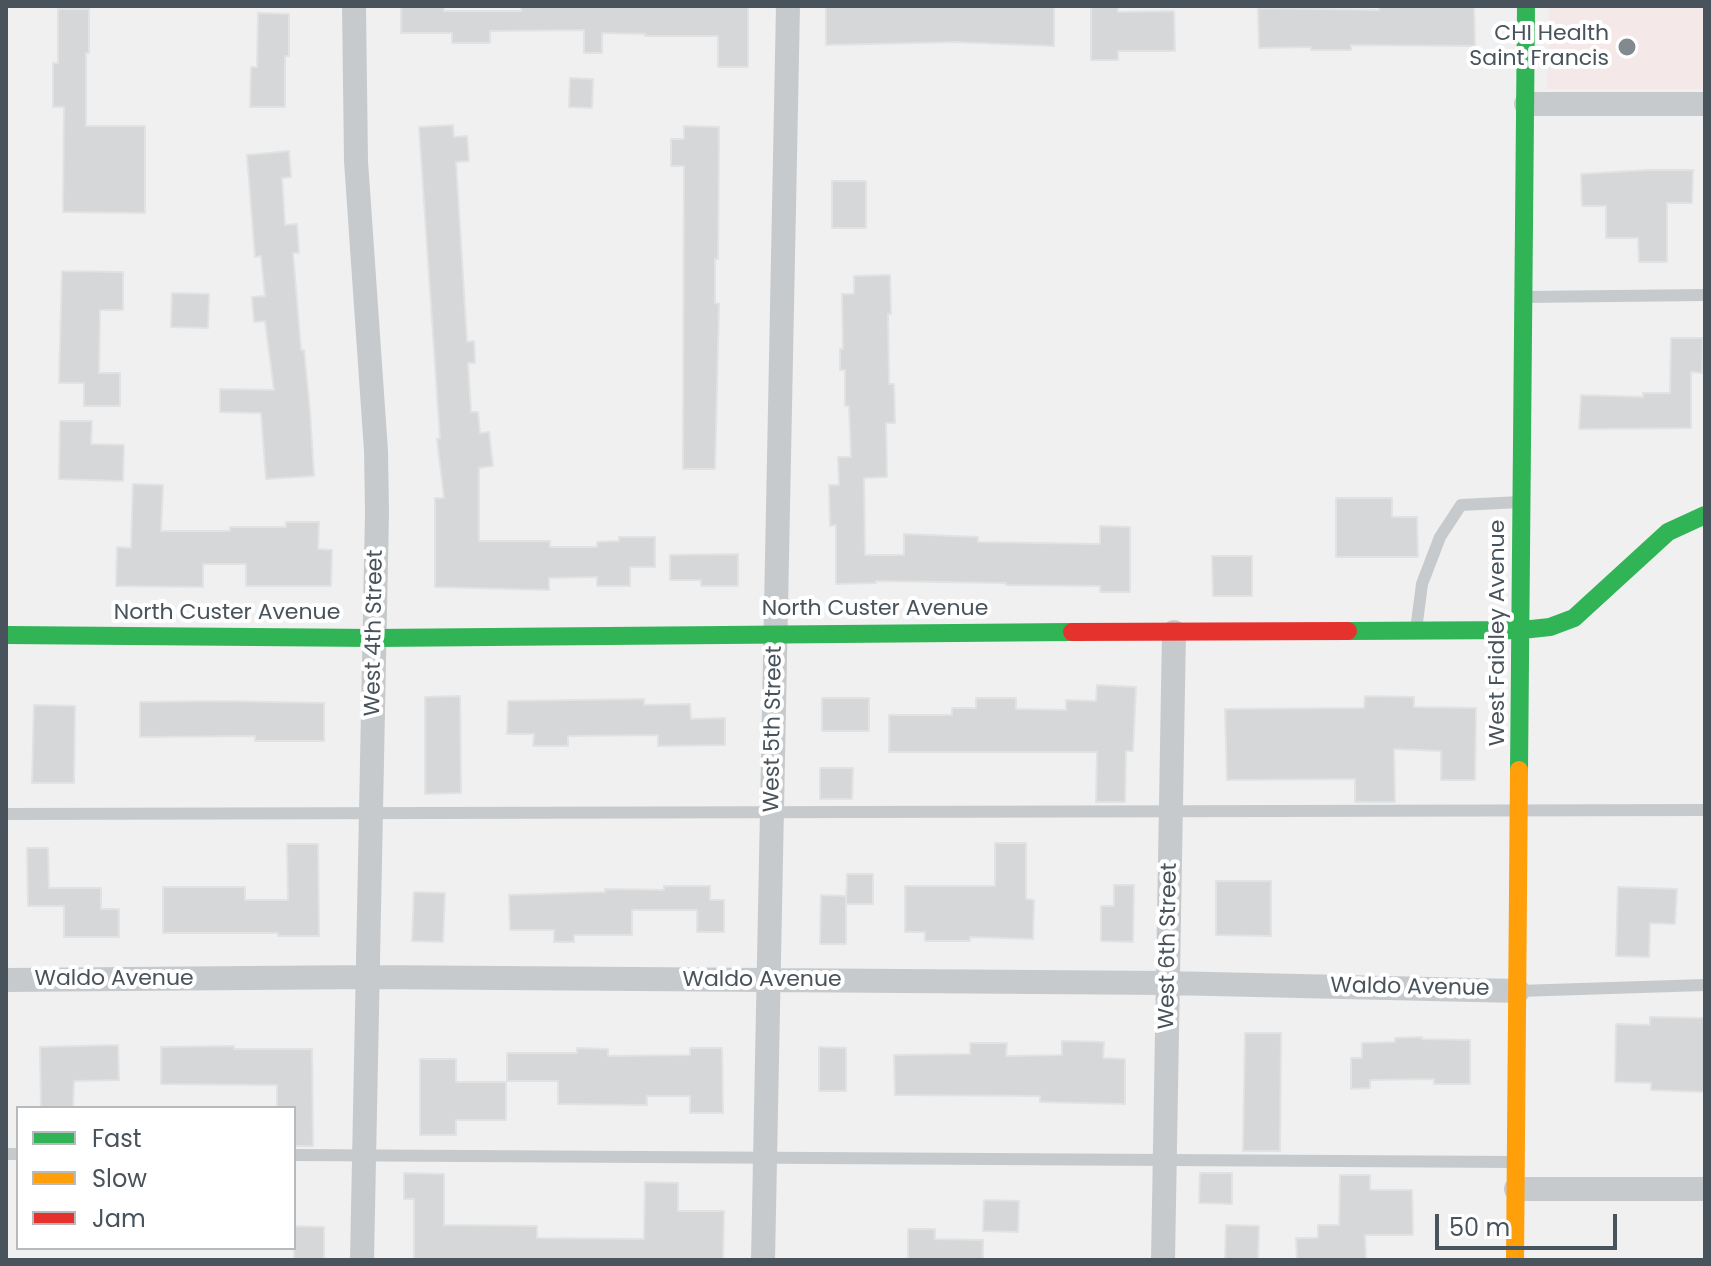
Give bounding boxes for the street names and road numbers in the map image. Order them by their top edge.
street label: West Faidley Avenue [1485,520,1511,746]
street label: West 4th Street [360,549,390,717]
street label: North Custer Avenue [762,596,988,622]
street label: North Custer Avenue [114,600,340,626]
street label: West 5th Street [759,645,789,813]
street label: West 6th Street [1154,862,1184,1030]
street label: Waldo Avenue [34,966,194,992]
street label: Waldo Avenue [682,967,842,993]
street label: Waldo Avenue [1330,973,1490,1003]

